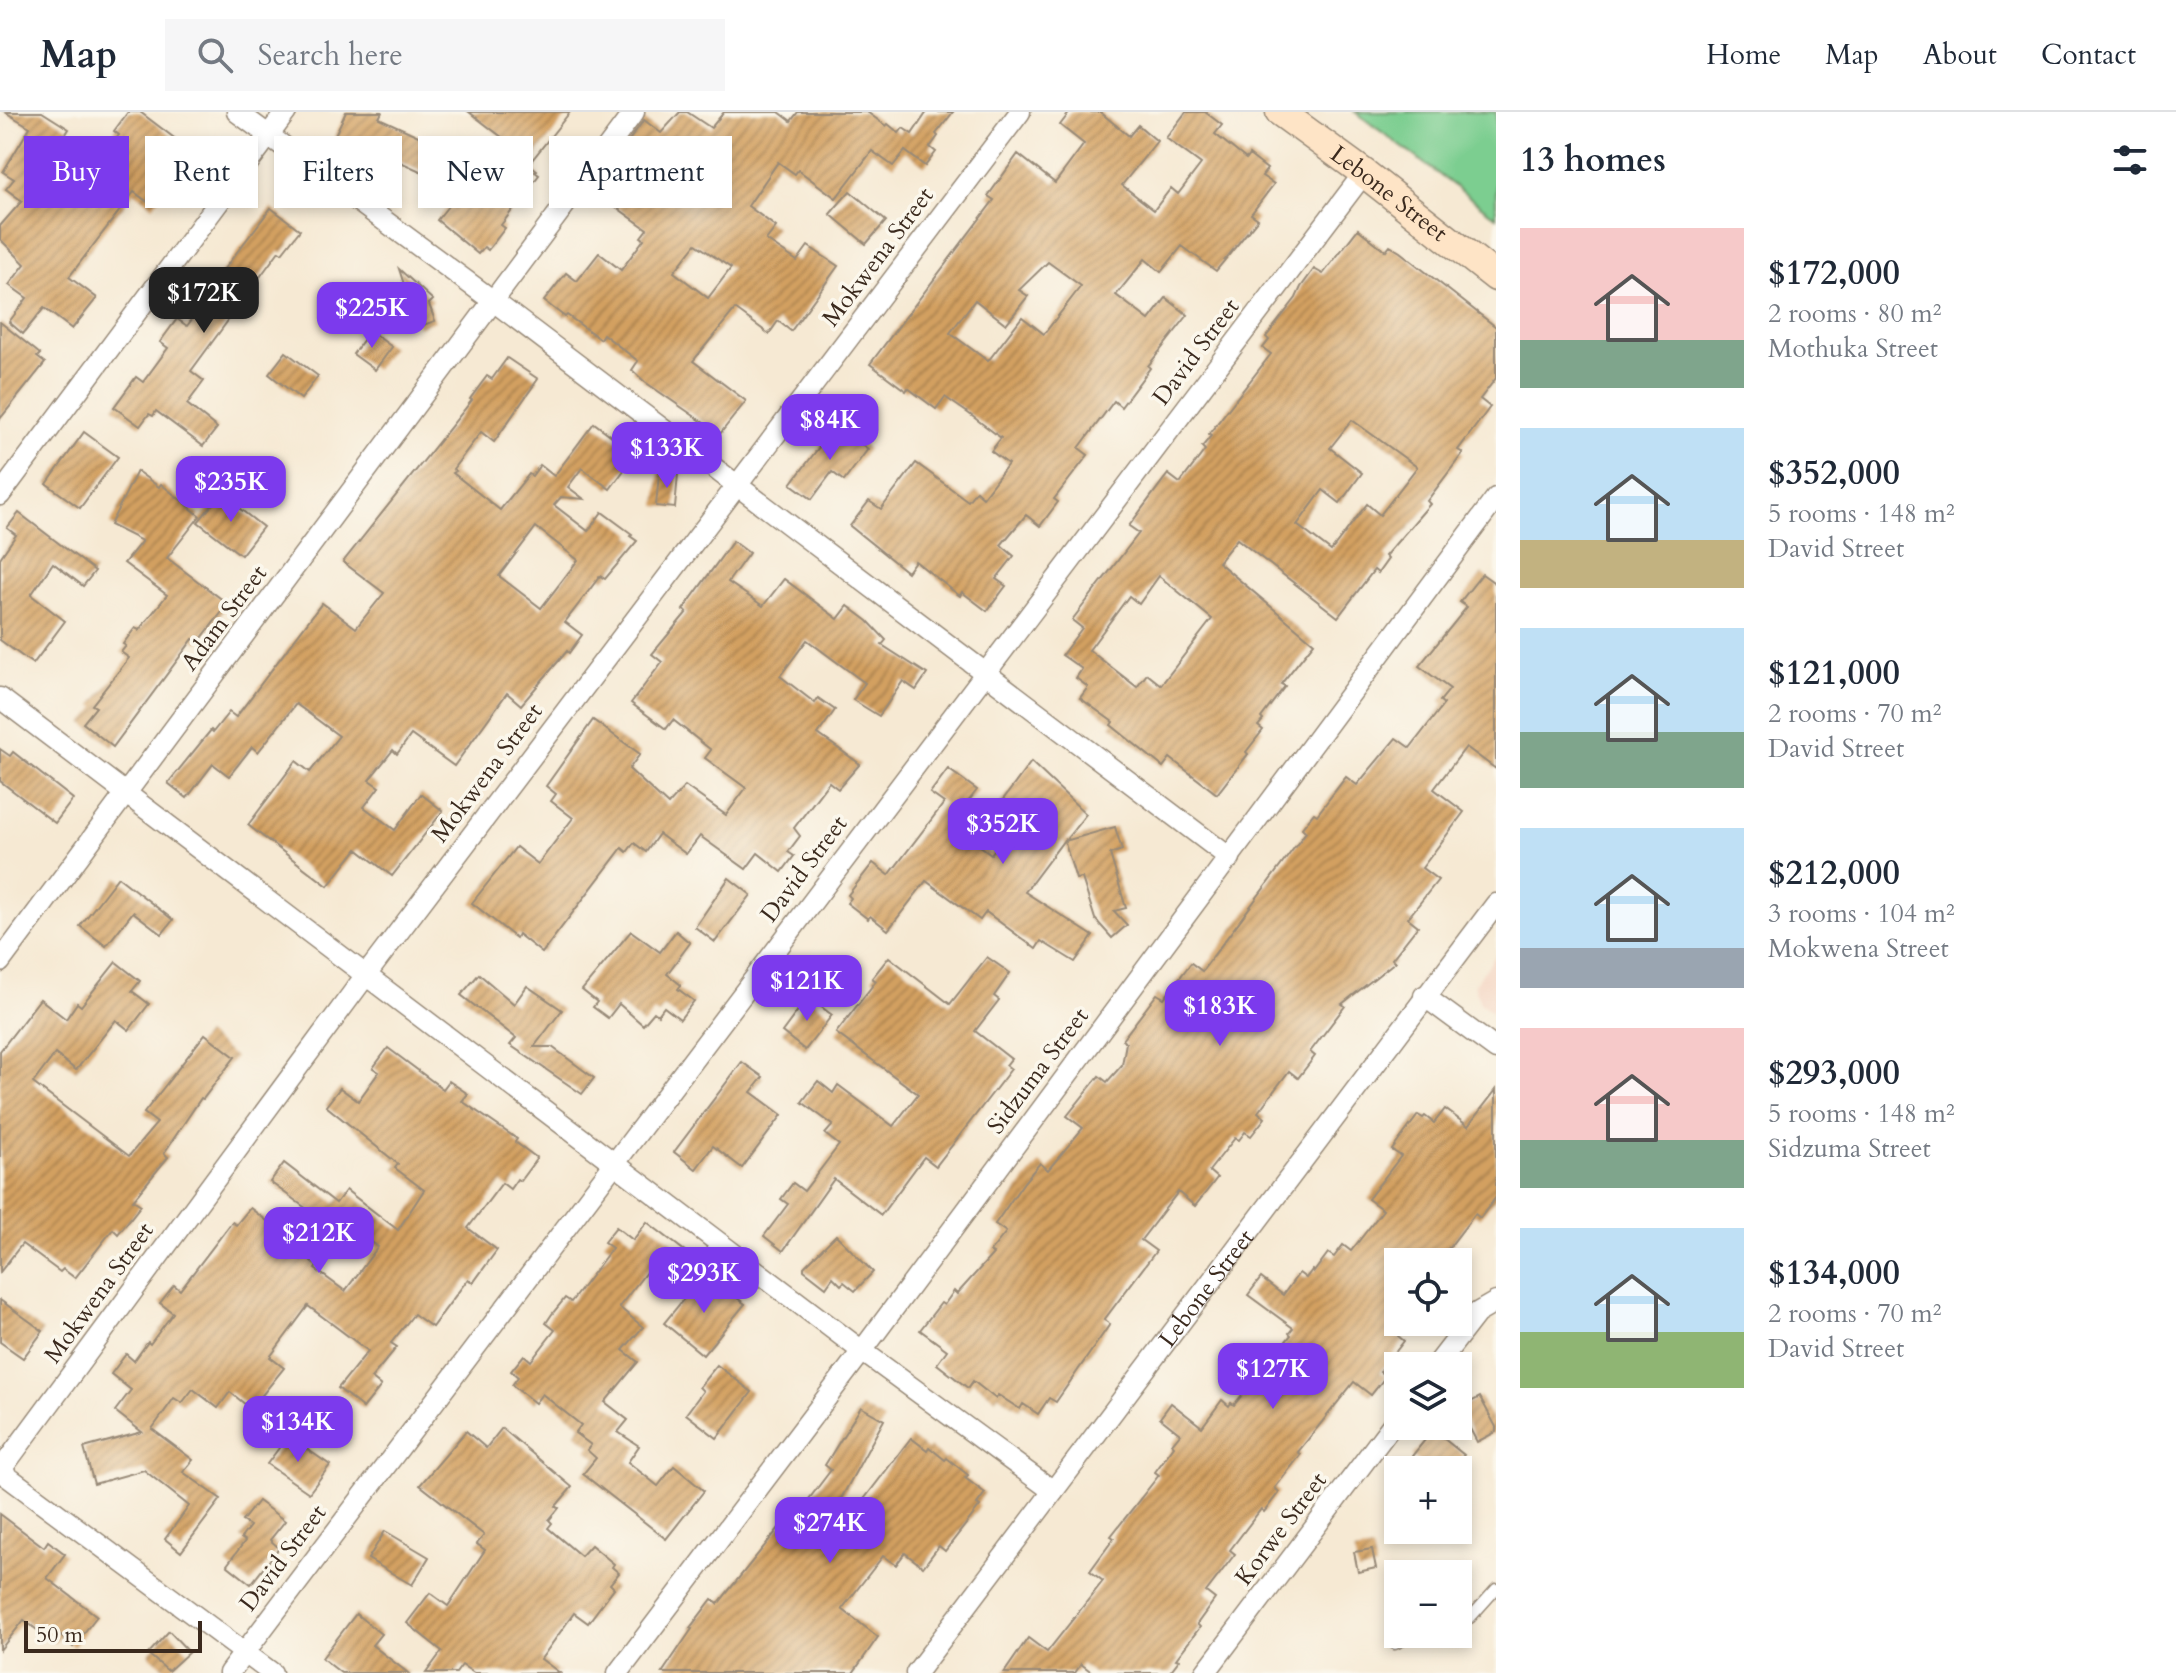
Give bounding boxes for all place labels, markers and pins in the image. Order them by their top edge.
pin: $172K [148,267,260,335]
pin: $225K [316,282,428,350]
pin: $84K [783,394,877,462]
pin: $133K [611,422,723,490]
pin: $235K [175,456,287,524]
pin: $352K [947,798,1059,866]
pin: $121K [751,955,863,1023]
pin: $183K [1164,980,1276,1048]
pin: $212K [263,1207,375,1275]
pin: $293K [648,1247,760,1315]
pin: $127K [1217,1343,1329,1411]
pin: $134K [242,1396,354,1464]
pin: $274K [774,1497,886,1565]

